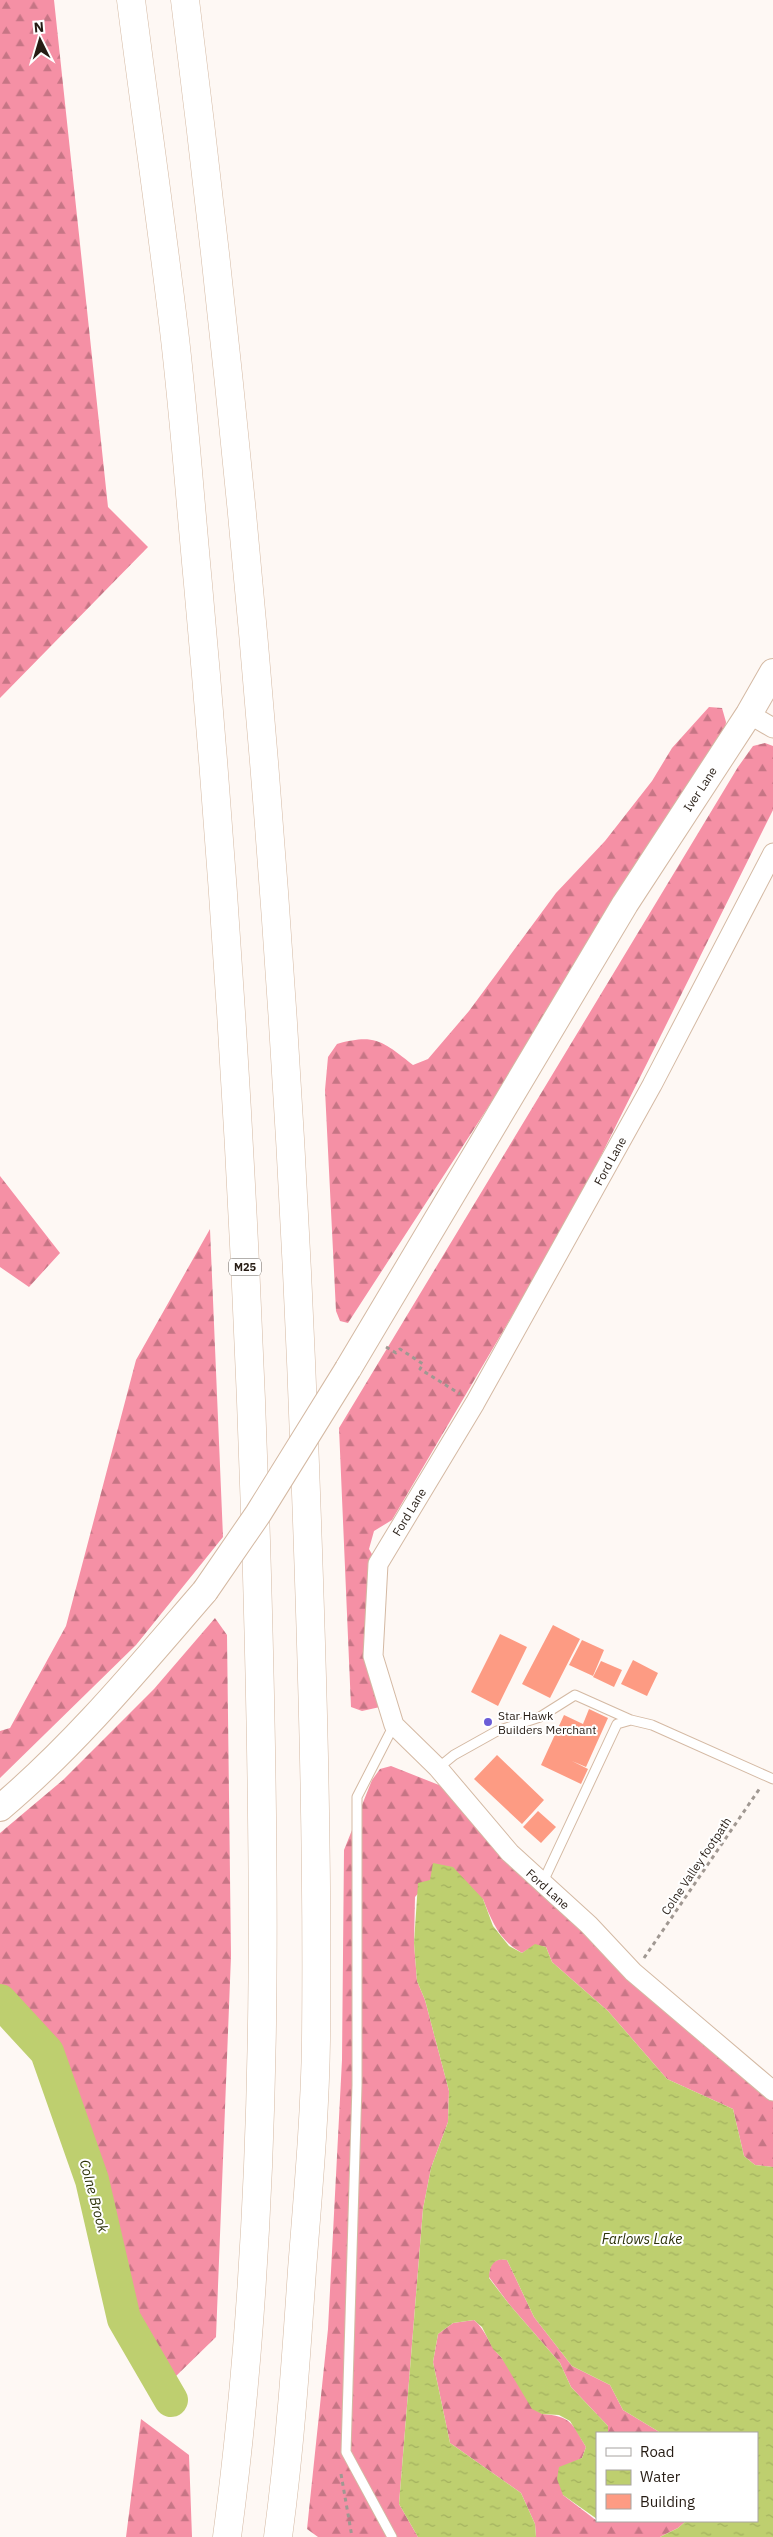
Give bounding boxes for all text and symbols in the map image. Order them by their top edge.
north arrow [15,15,65,65]
text: N [33,18,45,36]
street label: Iver Lane [680,764,720,814]
street label: Ford Lane [591,1134,630,1188]
road number: M25 [229,1258,261,1276]
street label: Ford Lane [389,1485,429,1539]
place label: Star Hawk Builders Merchant [498,1708,597,1737]
marker: Star Hawk Builders Merchant [482,1716,494,1728]
street label: Colne Valley footpath [658,1814,734,1918]
street label: Ford Lane [523,1866,573,1913]
water label: Colne Brook [76,2158,113,2235]
water label: Farlows Lake [602,2230,682,2248]
legend [596,2432,758,2522]
text: Road [640,2442,675,2461]
text: Water [640,2467,681,2486]
text: Building [640,2492,695,2511]

